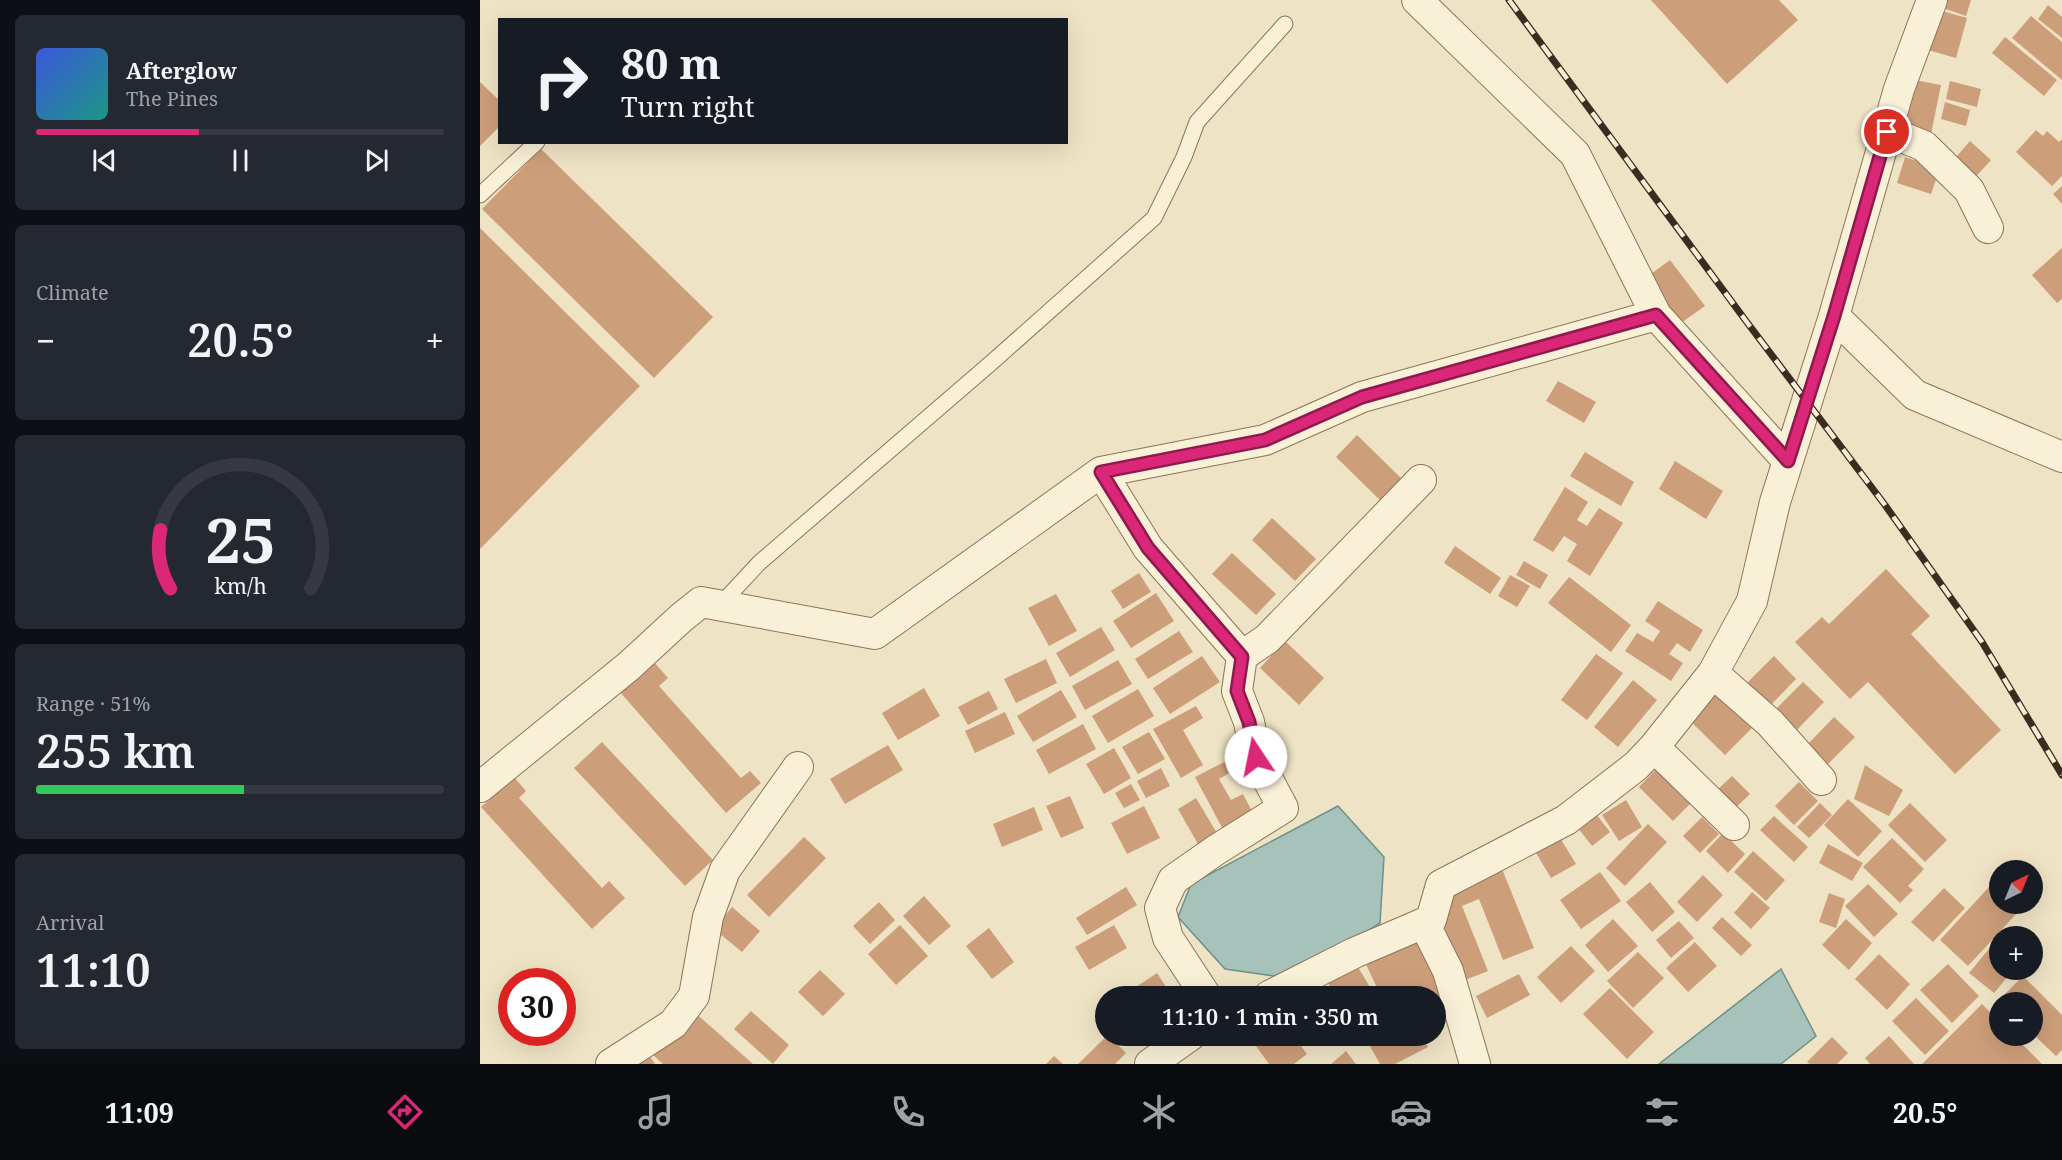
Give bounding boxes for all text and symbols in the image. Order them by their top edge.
text: 80 m [621,34,721,91]
icon: right [522,42,600,120]
text: Afterglow [126,55,237,85]
text: The Pines [126,85,218,112]
text: Turn right [621,88,754,125]
pin [1861,106,1912,157]
icon: arrive [1870,115,1903,148]
icon: previous [88,144,121,177]
icon: pause [224,144,257,177]
icon: next [360,144,393,177]
text: Climate [36,279,109,306]
text: 20.5° [187,309,294,370]
text: − [36,318,55,363]
text: + [426,318,444,363]
text: 25 [205,496,275,581]
text: km/h [214,571,267,600]
text: Range · 51% [36,690,150,717]
text: 255 km [36,720,195,781]
position arrow [1224,725,1288,789]
north arrow [1989,860,2043,914]
map controls [1989,860,2043,1046]
text: Arrival [36,909,104,936]
button: + [1989,926,2043,980]
text: 11:10 [36,939,151,1000]
speed limit sign: 30 [498,968,576,1046]
button: − [1989,992,2043,1046]
text: 11:10 · 1 min · 350 m [1162,1001,1379,1031]
icon: directions [384,1091,426,1133]
icon: music [635,1091,677,1133]
icon: phone [887,1091,929,1133]
icon: climate [1138,1091,1180,1133]
icon: car [1390,1091,1432,1133]
icon: filters [1641,1091,1683,1133]
text: 11:09 [105,1094,174,1131]
text: 20.5° [1893,1094,1957,1131]

